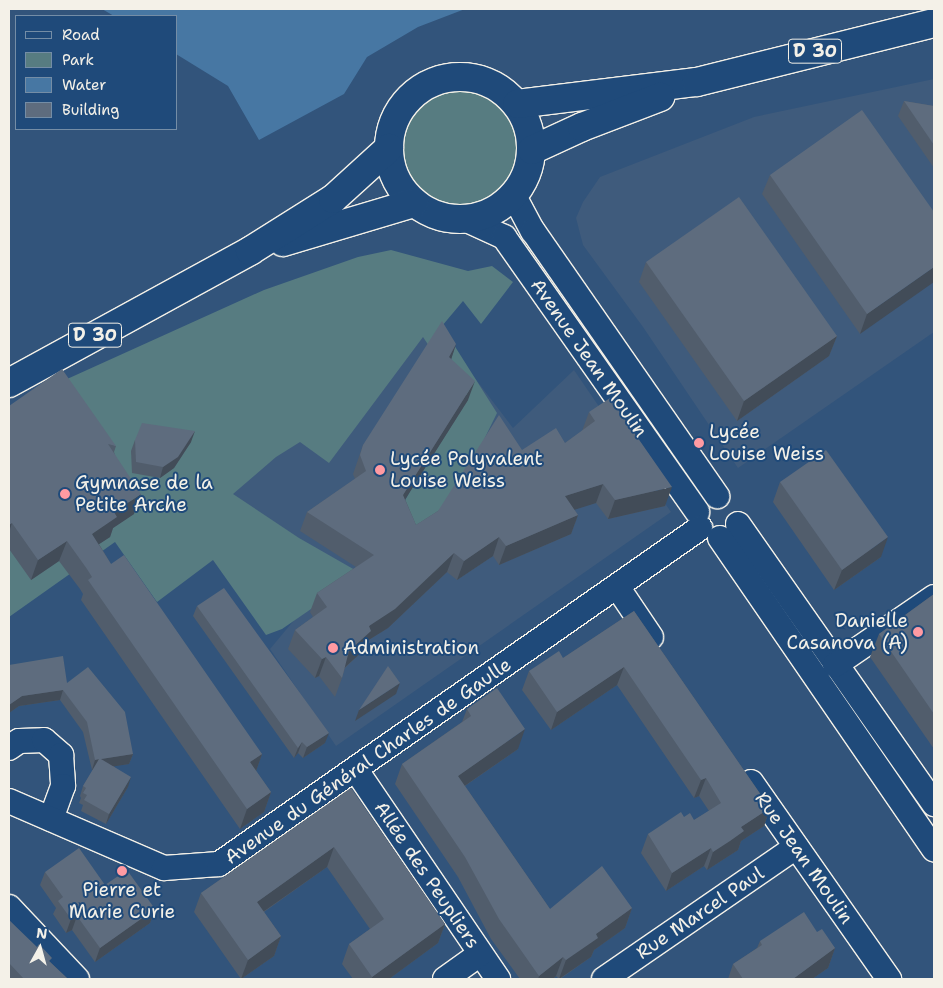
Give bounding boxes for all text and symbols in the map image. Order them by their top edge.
legend [15,15,178,130]
text: Road [62,25,100,45]
road number: D 30 [788,36,842,66]
text: Park [62,50,94,70]
text: Water [62,75,106,95]
text: Building [62,100,119,120]
street label: Avenue Jean Moulin [526,274,652,442]
road number: D 30 [68,320,122,350]
place label: Lycée Louise Weiss [709,421,824,465]
marker: Lycée Louise Weiss [693,437,705,449]
place label: Lycée Polyvalent Louise Weiss [390,448,543,492]
marker: Lycée Polyvalent Louise Weiss [374,464,386,476]
place label: Gymnase de la Petite Arche [75,472,213,516]
marker: Gymnase de la Petite Arche [59,488,71,500]
place label: Danielle Casanova (A) [787,610,908,654]
marker: Danielle Casanova (A) [912,626,924,638]
place label: Administration [343,637,479,659]
marker: Administration [327,642,339,654]
street label: Avenue du Général Charles de Gaulle [220,653,516,869]
street label: Rue Jean Moulin [750,788,858,928]
street label: Allée des Peupliers [369,797,485,953]
street label: Rue Marcel Paul [632,862,768,964]
marker: Pierre et Marie Curie [116,865,128,877]
place label: Pierre et Marie Curie [69,879,175,923]
north arrow [15,923,65,973]
text: N [35,924,48,943]

